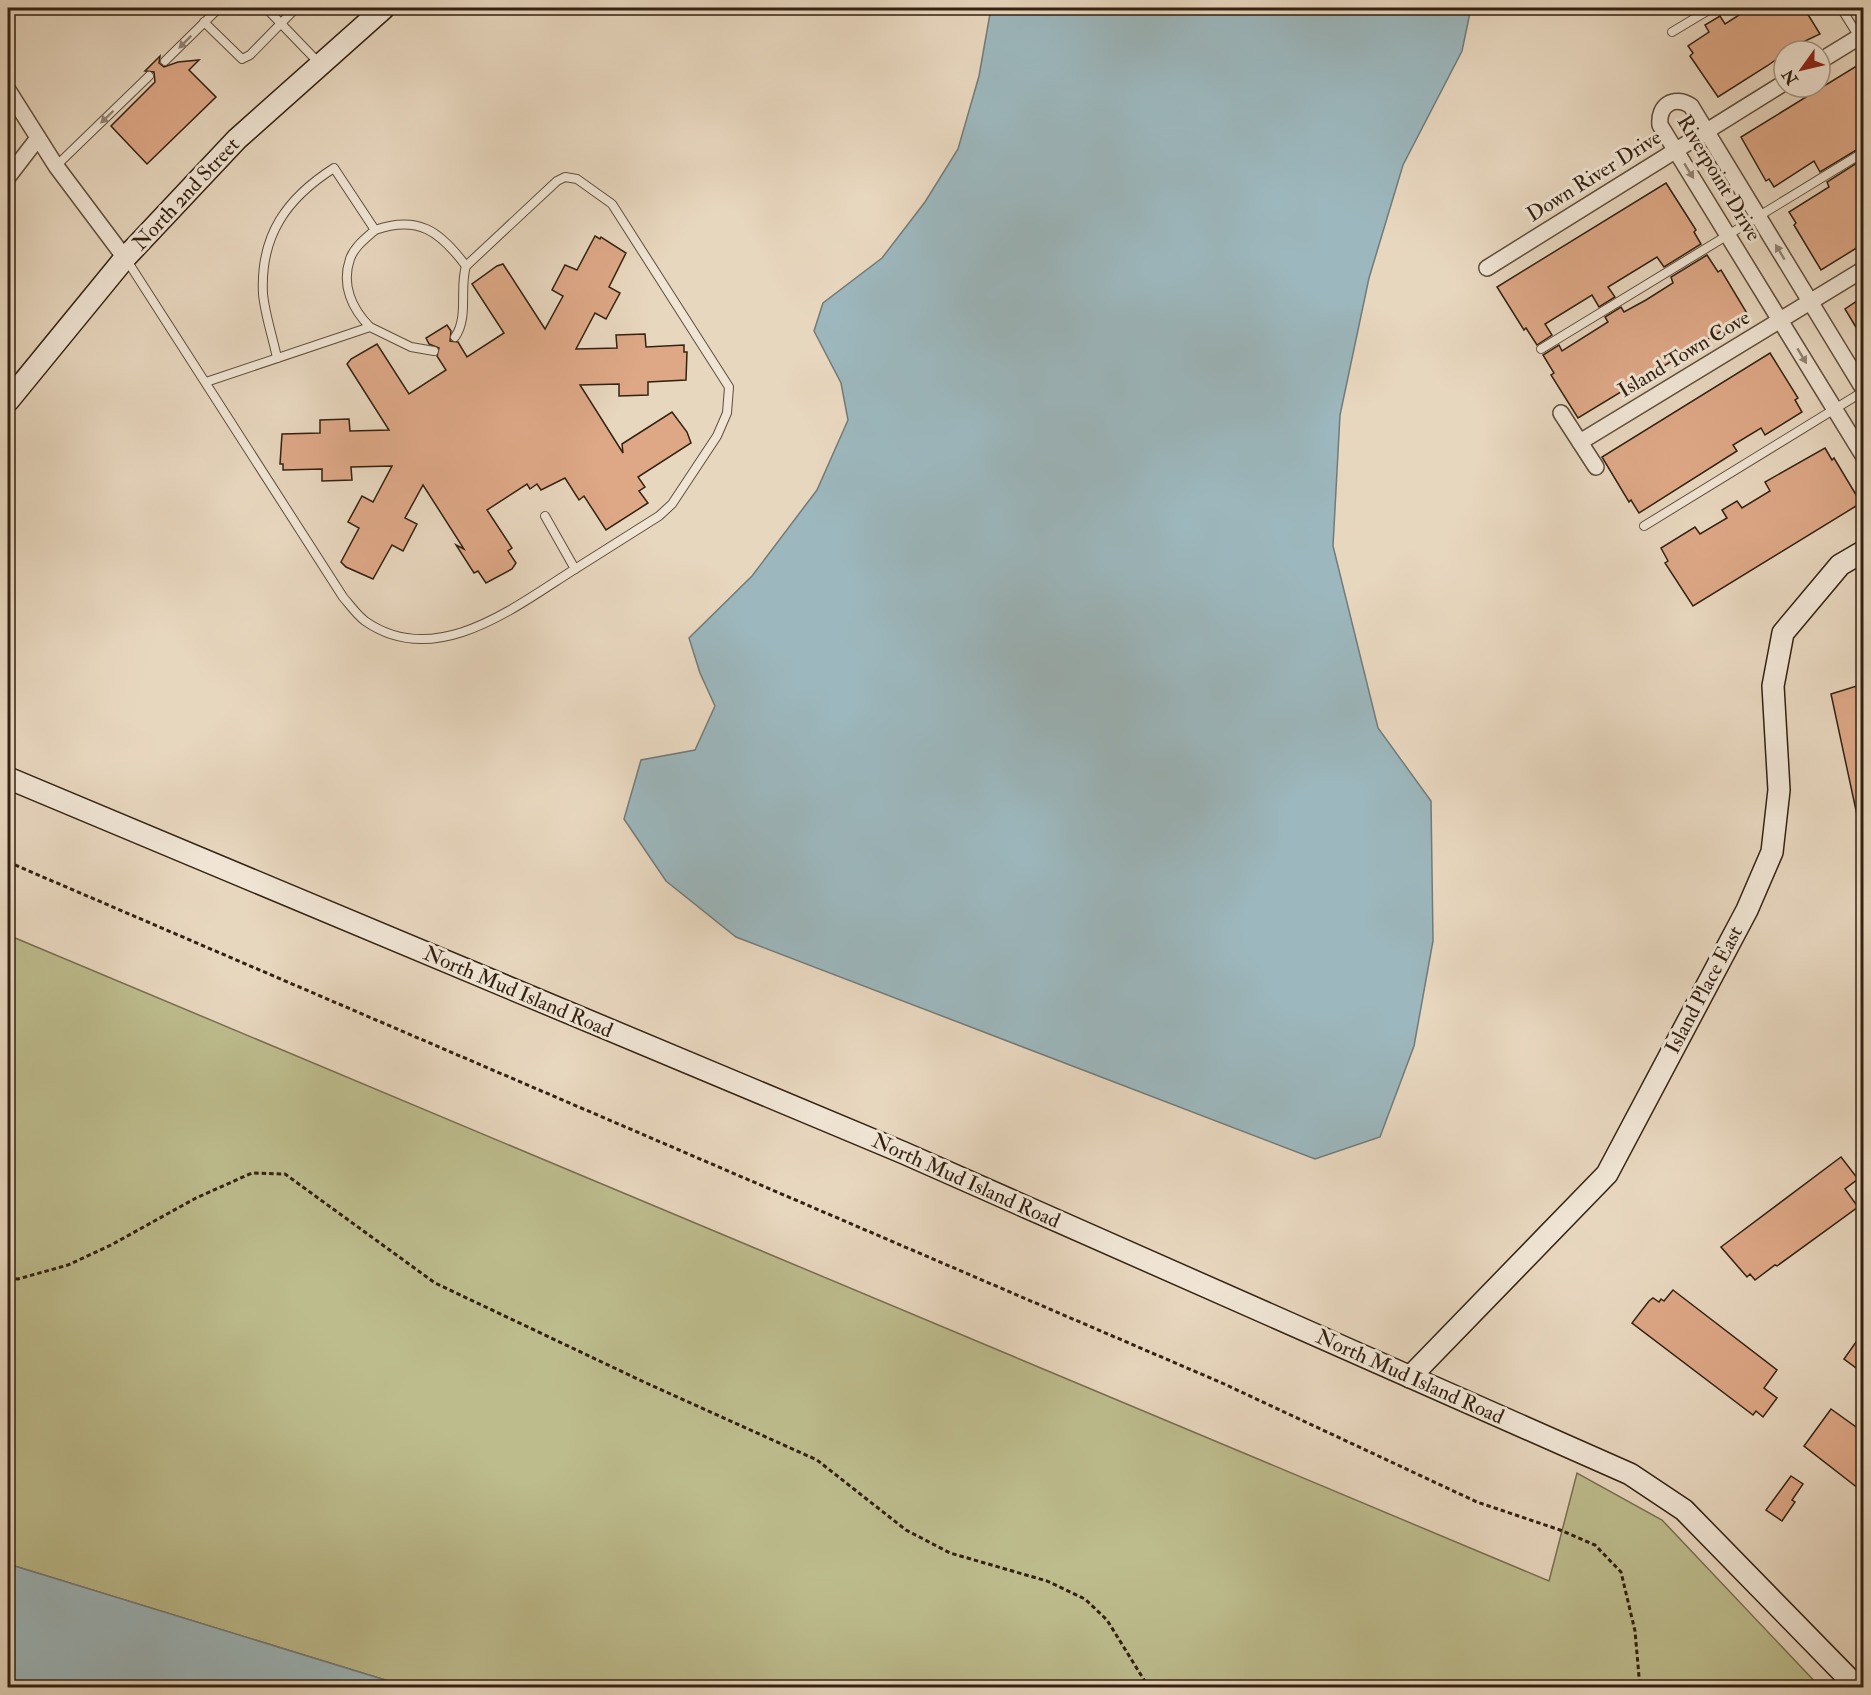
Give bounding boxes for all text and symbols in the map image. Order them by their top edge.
one-way arrow [178,34,192,48]
north arrow [1772,39,1832,99]
text: N [1778,65,1803,89]
one-way arrow [100,110,115,124]
street label: Riverpoint Drive [1671,110,1767,246]
street label: Down River Drive [1522,124,1667,228]
street label: North 2nd Street [127,132,246,256]
one-way arrow [1684,163,1695,180]
one-way arrow [1774,243,1785,260]
street label: Island Town Cove [1613,304,1755,404]
one-way arrow [1796,348,1807,364]
street label: Island Place East [1659,921,1749,1059]
street label: North Mud Island Road [419,940,617,1044]
street label: North Mud Island Road [868,1127,1065,1235]
street label: North Mud Island Road [1312,1323,1509,1431]

